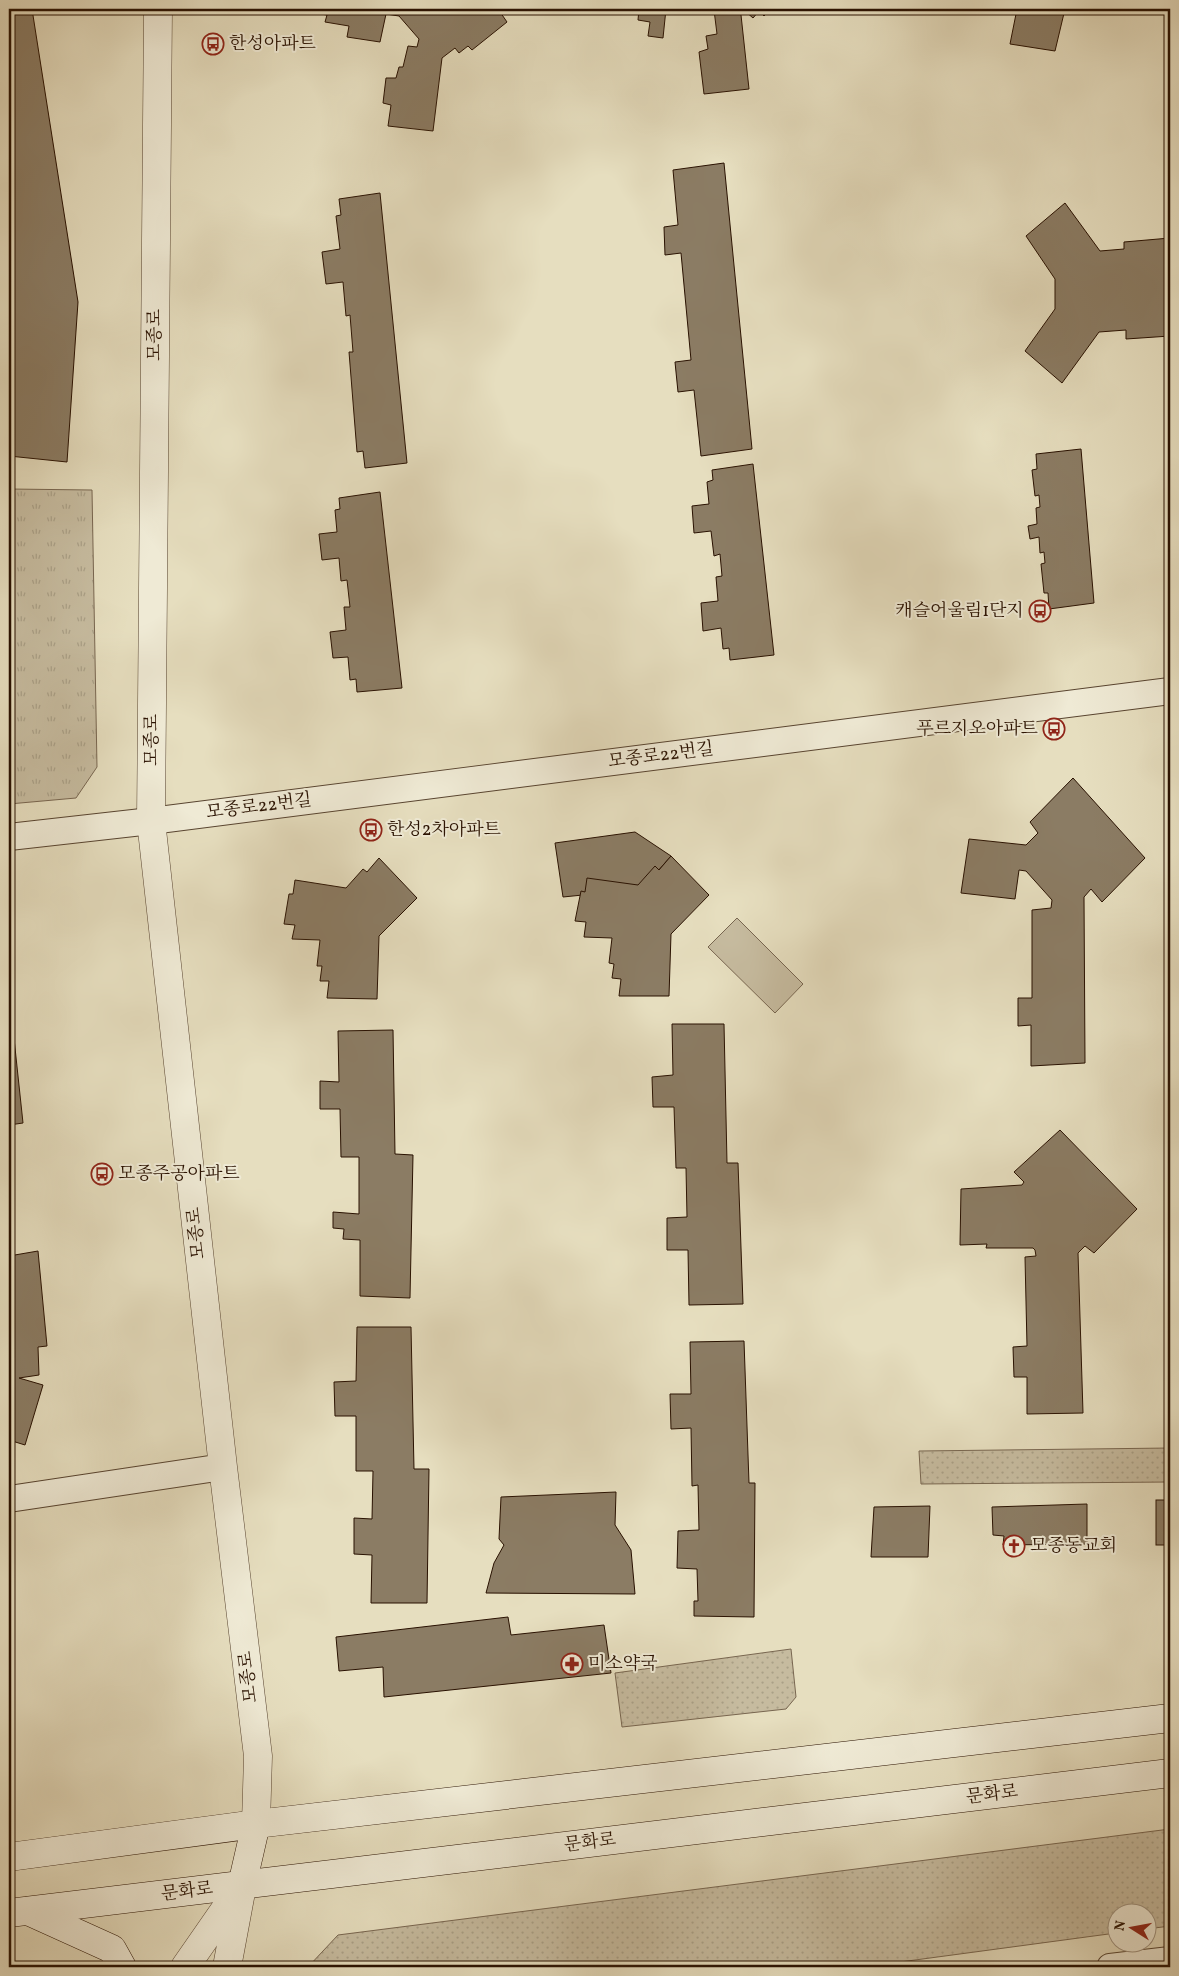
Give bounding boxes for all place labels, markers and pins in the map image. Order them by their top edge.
bus stop icon: 한성아파트 [201,32,225,56]
place label: 한성아파트 [229,32,317,57]
place label: 캐슬어울림1단지 [895,599,1024,624]
bus stop icon: 캐슬어울림1단지 [1028,599,1052,623]
place label: 푸르지오아파트 [916,717,1039,742]
bus stop icon: 푸르지오아파트 [1042,717,1066,741]
bus stop icon: 한성2차아파트 [359,818,383,842]
place label: 한성2차아파트 [387,818,502,843]
bus stop icon: 모종주공아파트 [90,1162,114,1186]
place label: 모종주공아파트 [118,1162,240,1187]
church icon: 모종동교회 [1002,1534,1026,1558]
place label: 모종동교회 [1030,1534,1117,1559]
pharmacy icon: 미소약국 [560,1652,584,1676]
place label: 미소약국 [588,1652,658,1677]

